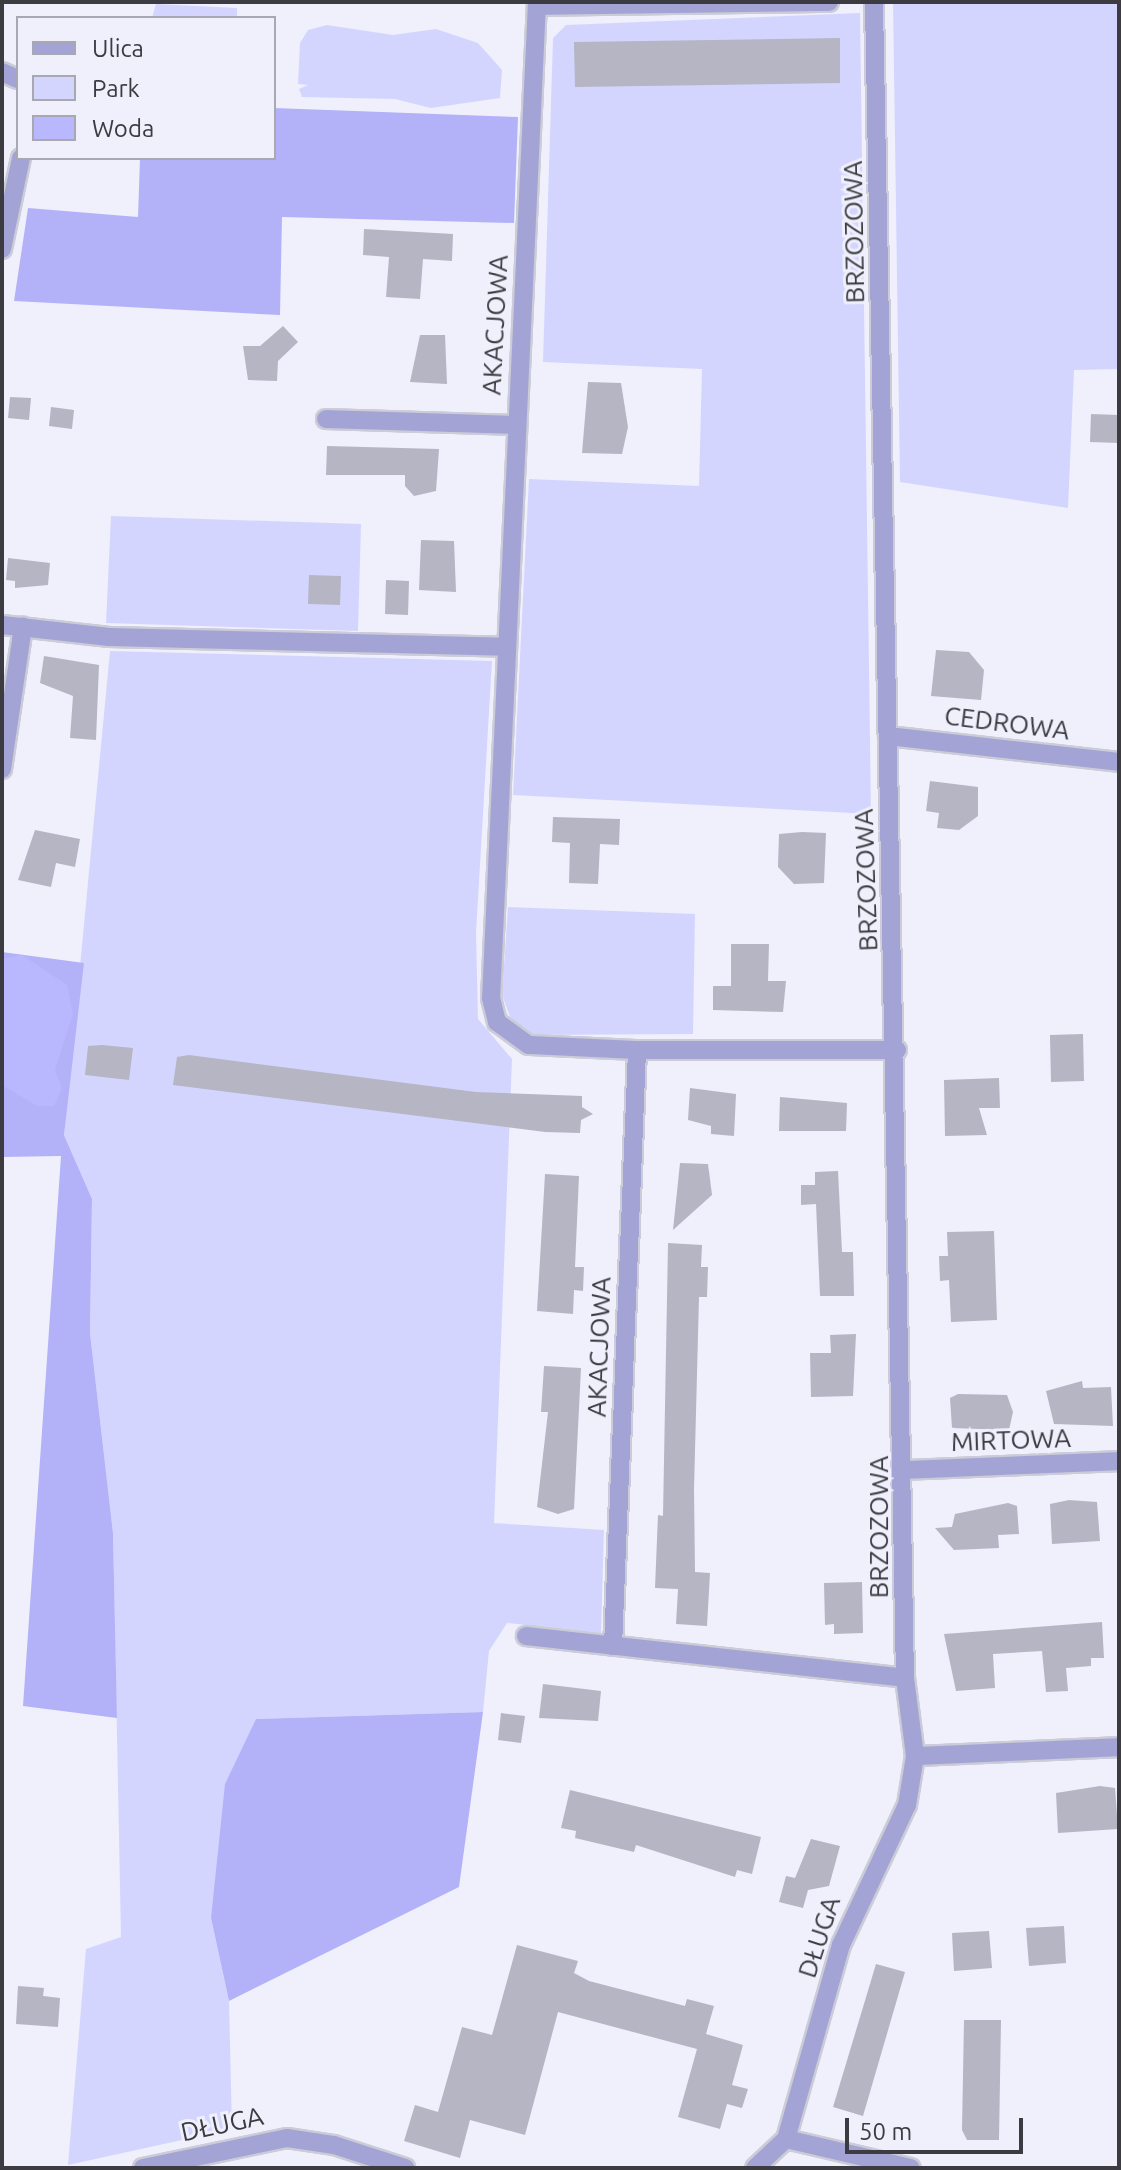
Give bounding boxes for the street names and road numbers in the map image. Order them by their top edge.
street label: BRZOZOWA [837,160,871,304]
street label: AKACJOWA [476,254,514,396]
street label: CEDROWA [943,700,1071,746]
street label: BRZOZOWA [848,808,884,952]
street label: AKACJOWA [581,1276,617,1418]
street label: MIRTOWA [950,1422,1072,1458]
street label: BRZOZOWA [863,1456,895,1598]
street label: DŁUGA [791,1892,847,1982]
street label: DŁUGA [178,2100,266,2148]

